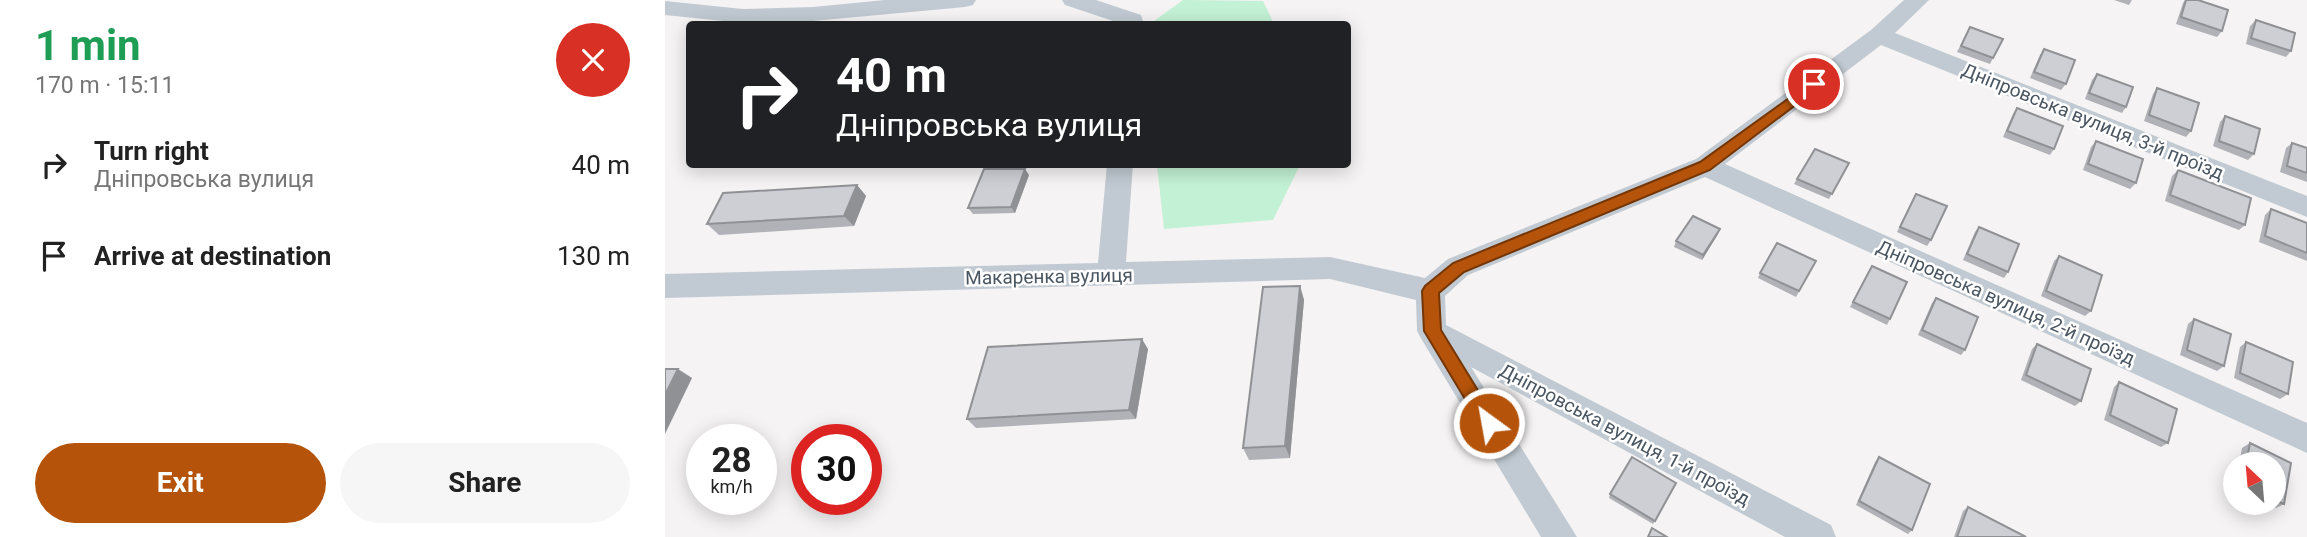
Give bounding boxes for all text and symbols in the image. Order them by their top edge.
text: 1 min [35,21,141,70]
button: close [556,23,630,97]
text: 40 m [836,47,947,104]
icon: right [721,49,812,140]
pin [1784,54,1844,114]
street label: Дніпровська вулиця, 3-й проїзд [1959,58,2227,185]
icon: arrive [1795,65,1833,103]
text: 170 m · 15:11 [35,72,174,99]
text: Дніпровська вулиця [836,106,1142,144]
text: Turn right [94,136,209,166]
icon: right [35,146,73,184]
text: 40 m [572,150,630,180]
text: Дніпровська вулиця [94,166,314,193]
street label: Дніпровська вулиця, 2-й проїзд [1873,235,2138,370]
icon: arrive [35,237,73,275]
text: Arrive at destination [94,241,331,271]
text: 130 m [557,241,630,271]
street label: Макаренка вулиця [965,264,1133,289]
street label: Дніпровська вулиця, 1-й проїзд [1496,359,1754,510]
position arrow [1452,386,1526,460]
speed limit sign: 30 [791,424,882,515]
text: 28 [711,440,752,481]
button: Exit [35,443,326,523]
button: Share [340,443,630,523]
north arrow [2223,452,2285,514]
map controls [2223,452,2286,515]
text: km/h [710,476,753,497]

